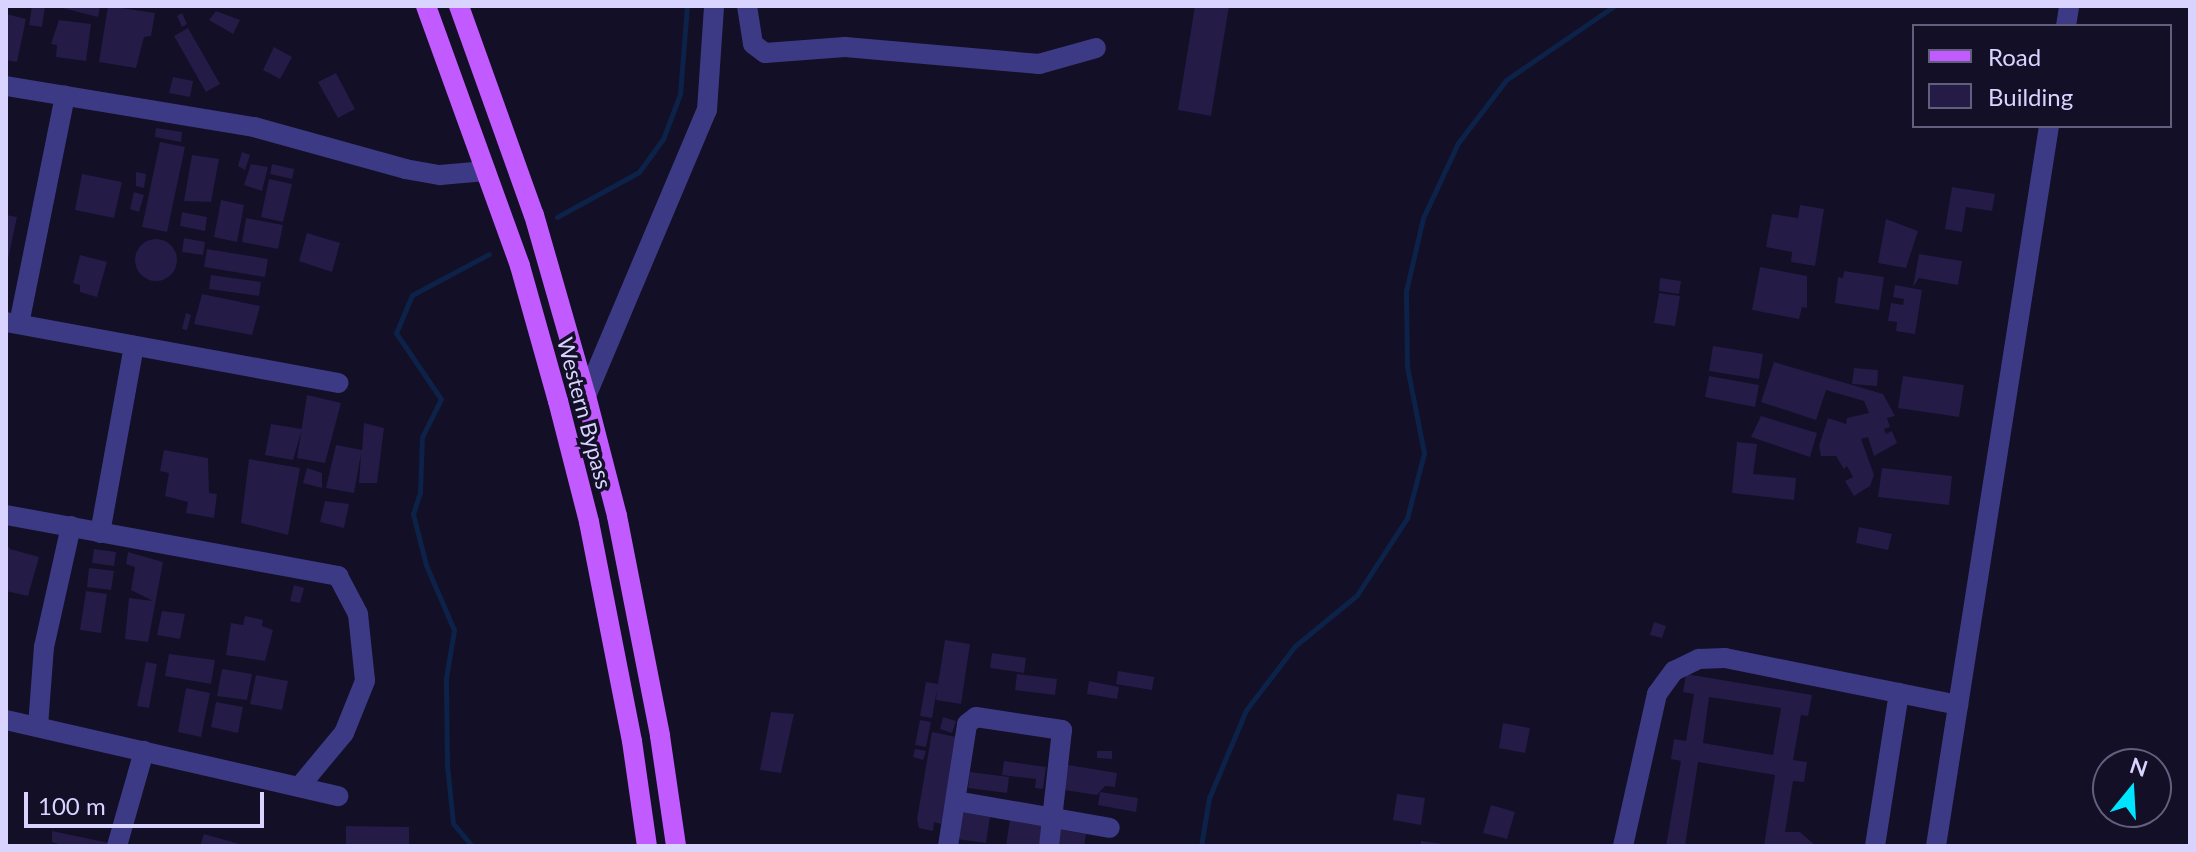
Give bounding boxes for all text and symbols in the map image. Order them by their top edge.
legend [1912,24,2172,128]
text: Road [1988,42,2041,71]
text: Building [1988,82,2073,111]
street label: Western Bypass [552,334,618,492]
north arrow [2092,748,2172,828]
text: N [2127,751,2151,782]
scale bar [28,776,268,826]
text: 100 m [38,791,106,820]

